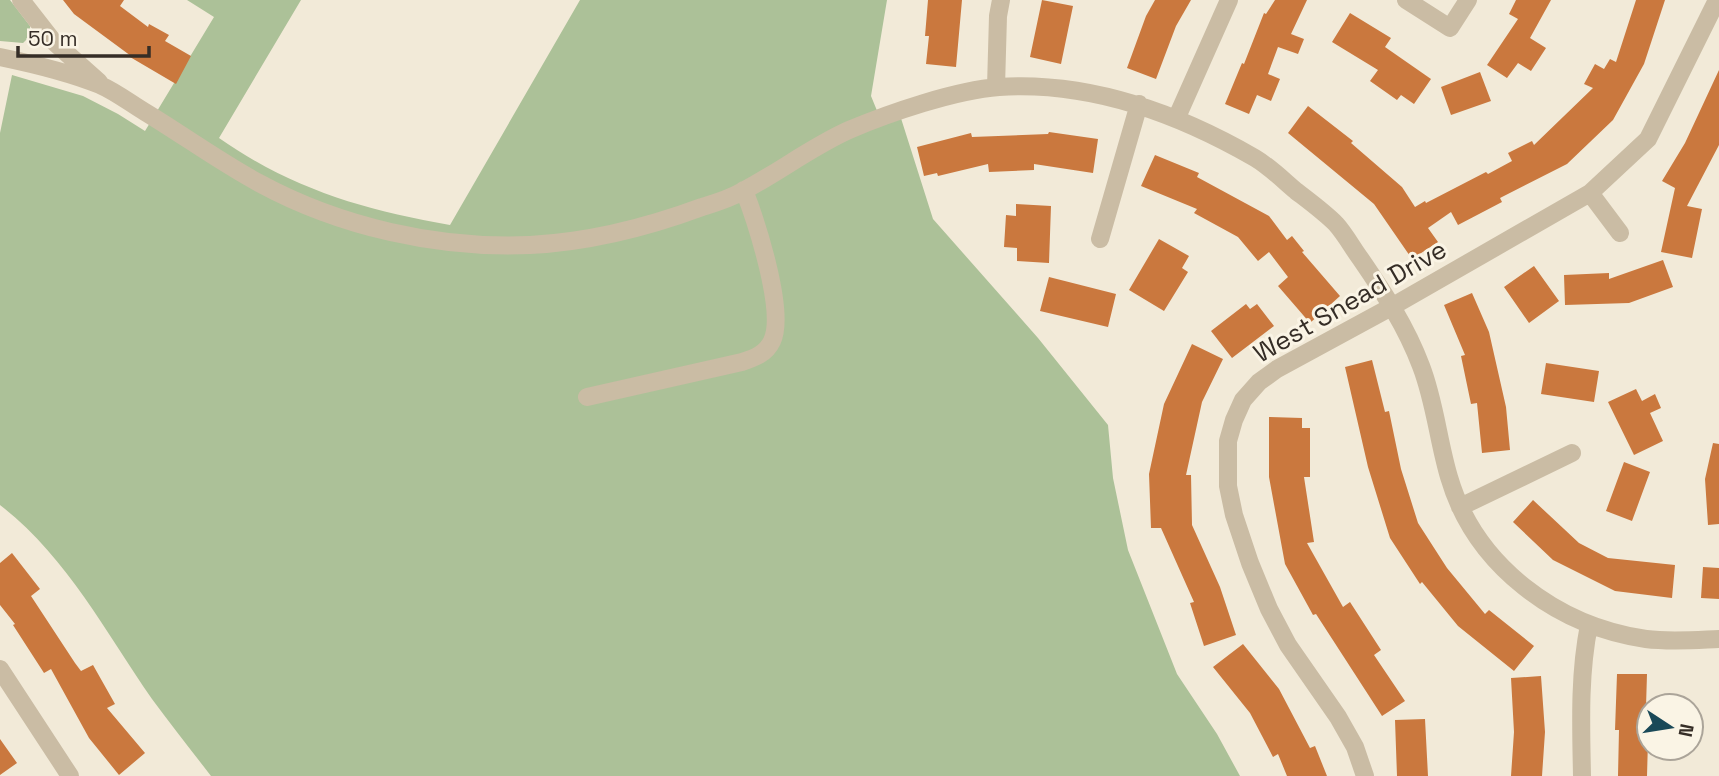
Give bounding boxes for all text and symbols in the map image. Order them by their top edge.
scale bar [18,14,149,58]
text: 50 m [28,25,78,52]
street label: West Snead Drive [1247,232,1453,370]
north arrow [1635,692,1705,762]
text: N [1673,722,1700,739]

